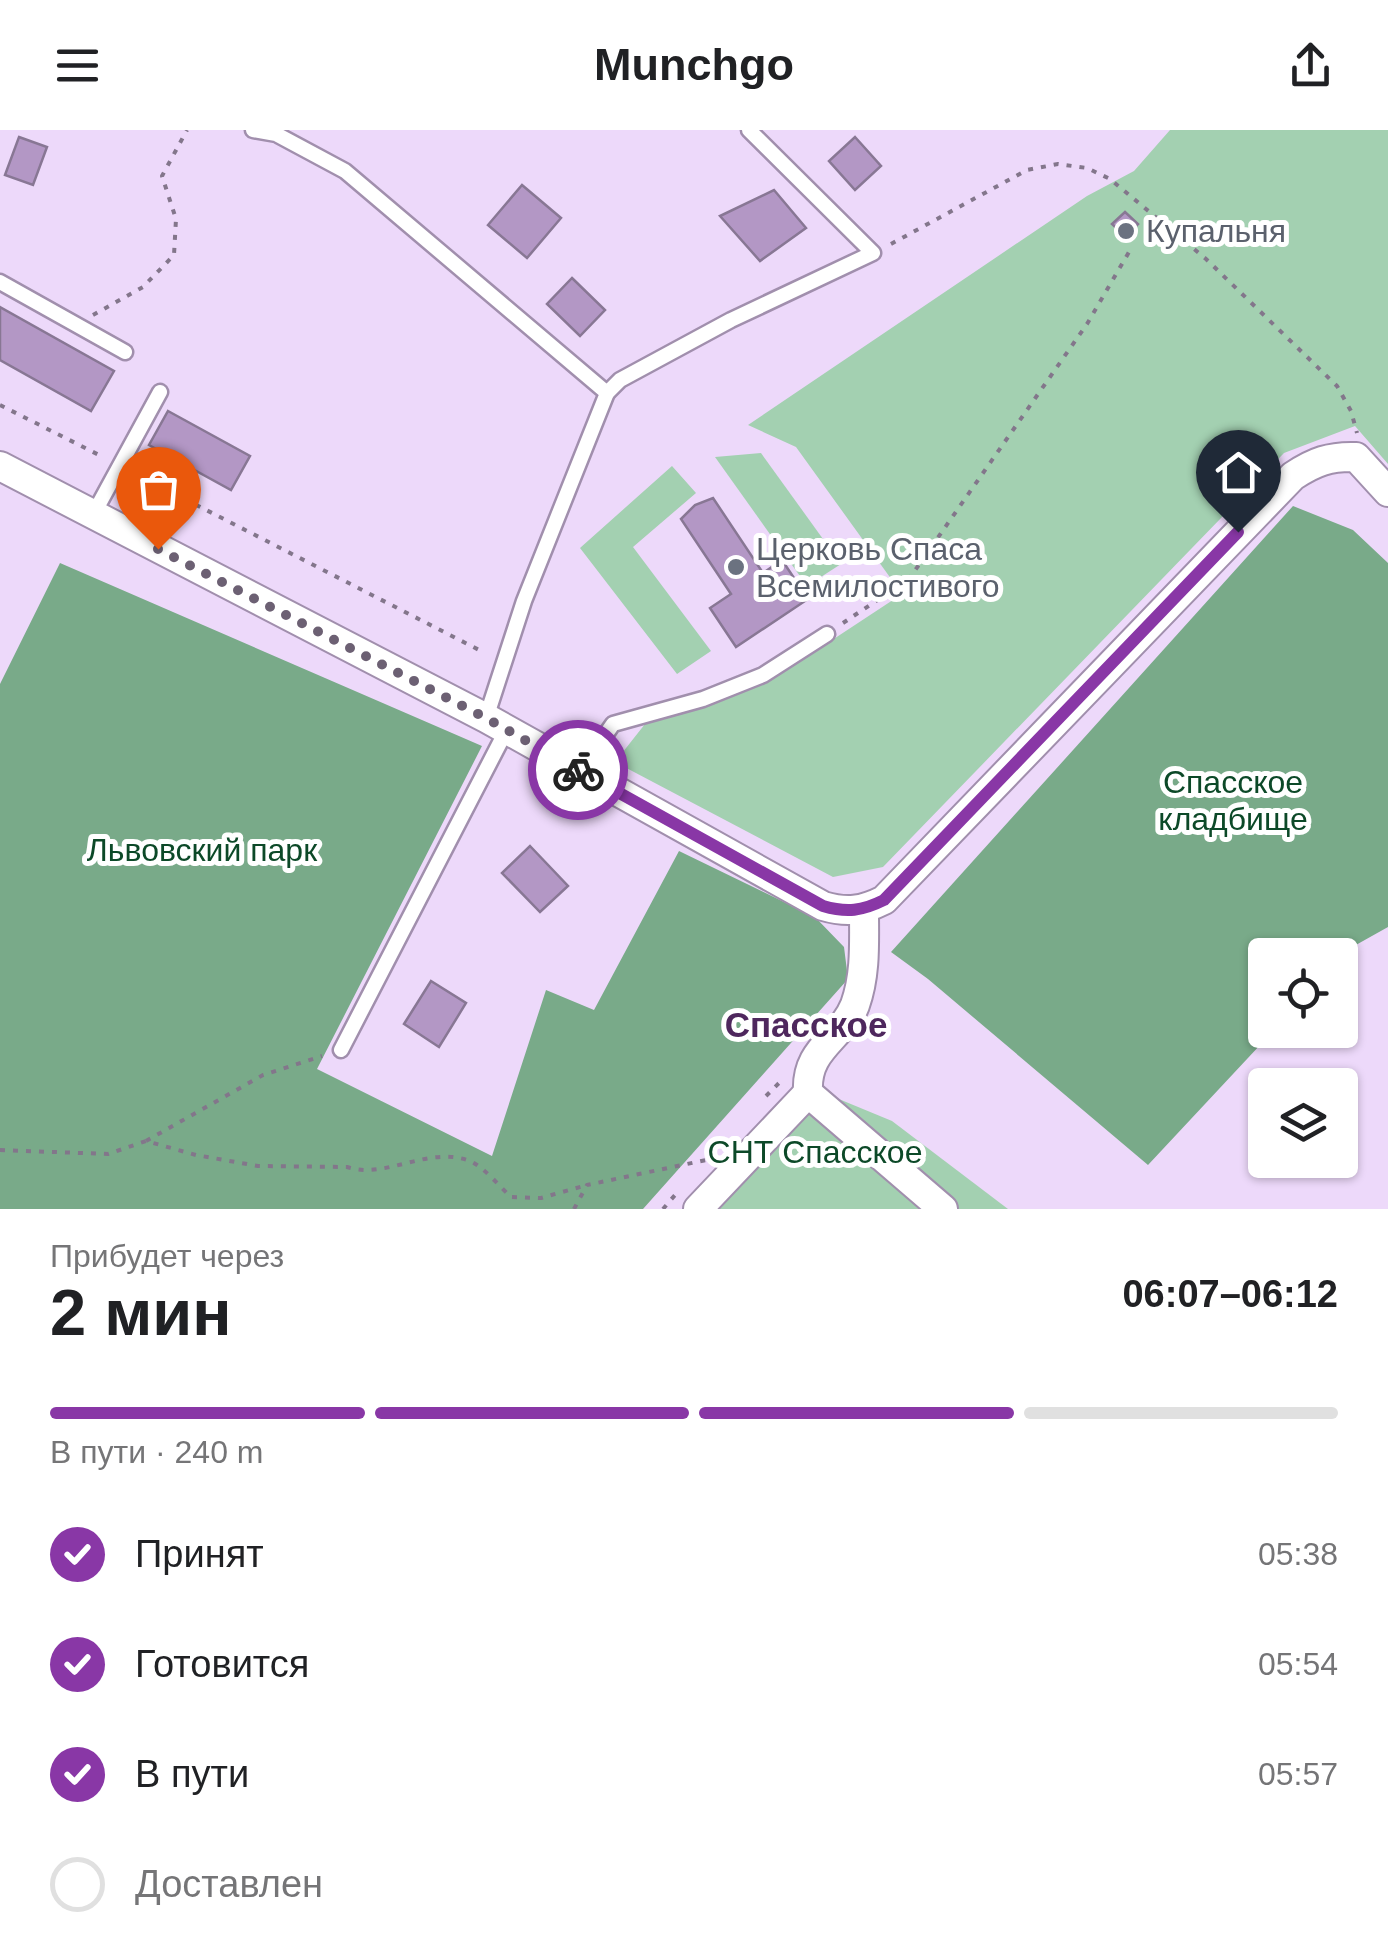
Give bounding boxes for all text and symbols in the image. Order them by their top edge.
icon: menu [50,38,105,93]
icon: share [1283,38,1338,93]
text: Munchgo [594,39,794,90]
place label: Купальня [1146,213,1286,249]
marker: Купальня [1115,220,1137,242]
pin [1196,430,1281,533]
icon: home [1211,445,1266,500]
pin [116,447,201,550]
icon: bag [131,462,186,517]
place label: Церковь Спаса Всемилостивого [756,531,1000,604]
marker: Церковь Спаса Всемилостивого [725,556,747,578]
courier [528,720,628,820]
icon: bike [551,743,606,798]
park label: Спасское кладбище [1158,764,1308,837]
park label: Львовский парк [87,832,318,868]
map controls [1248,938,1358,1178]
button: locate [1248,938,1358,1048]
district label: Спасское [725,1005,887,1044]
button: layers [1248,1068,1358,1178]
park label: СНТ Спасское [708,1134,922,1170]
text: Прибудет через [50,1238,284,1274]
text: 06:07–06:12 [1122,1273,1338,1315]
text: 2 мин [50,1276,232,1349]
text: В пути · 240 m [50,1434,263,1470]
icon: check [50,1527,105,1582]
text: Принят [135,1533,264,1575]
text: 05:38 [1258,1536,1338,1572]
icon: check [50,1637,105,1692]
text: Готовится [135,1643,309,1685]
text: 05:54 [1258,1646,1338,1682]
icon: check [50,1747,105,1802]
text: В пути [135,1753,249,1795]
text: 05:57 [1258,1756,1338,1792]
text: Доставлен [135,1863,323,1905]

